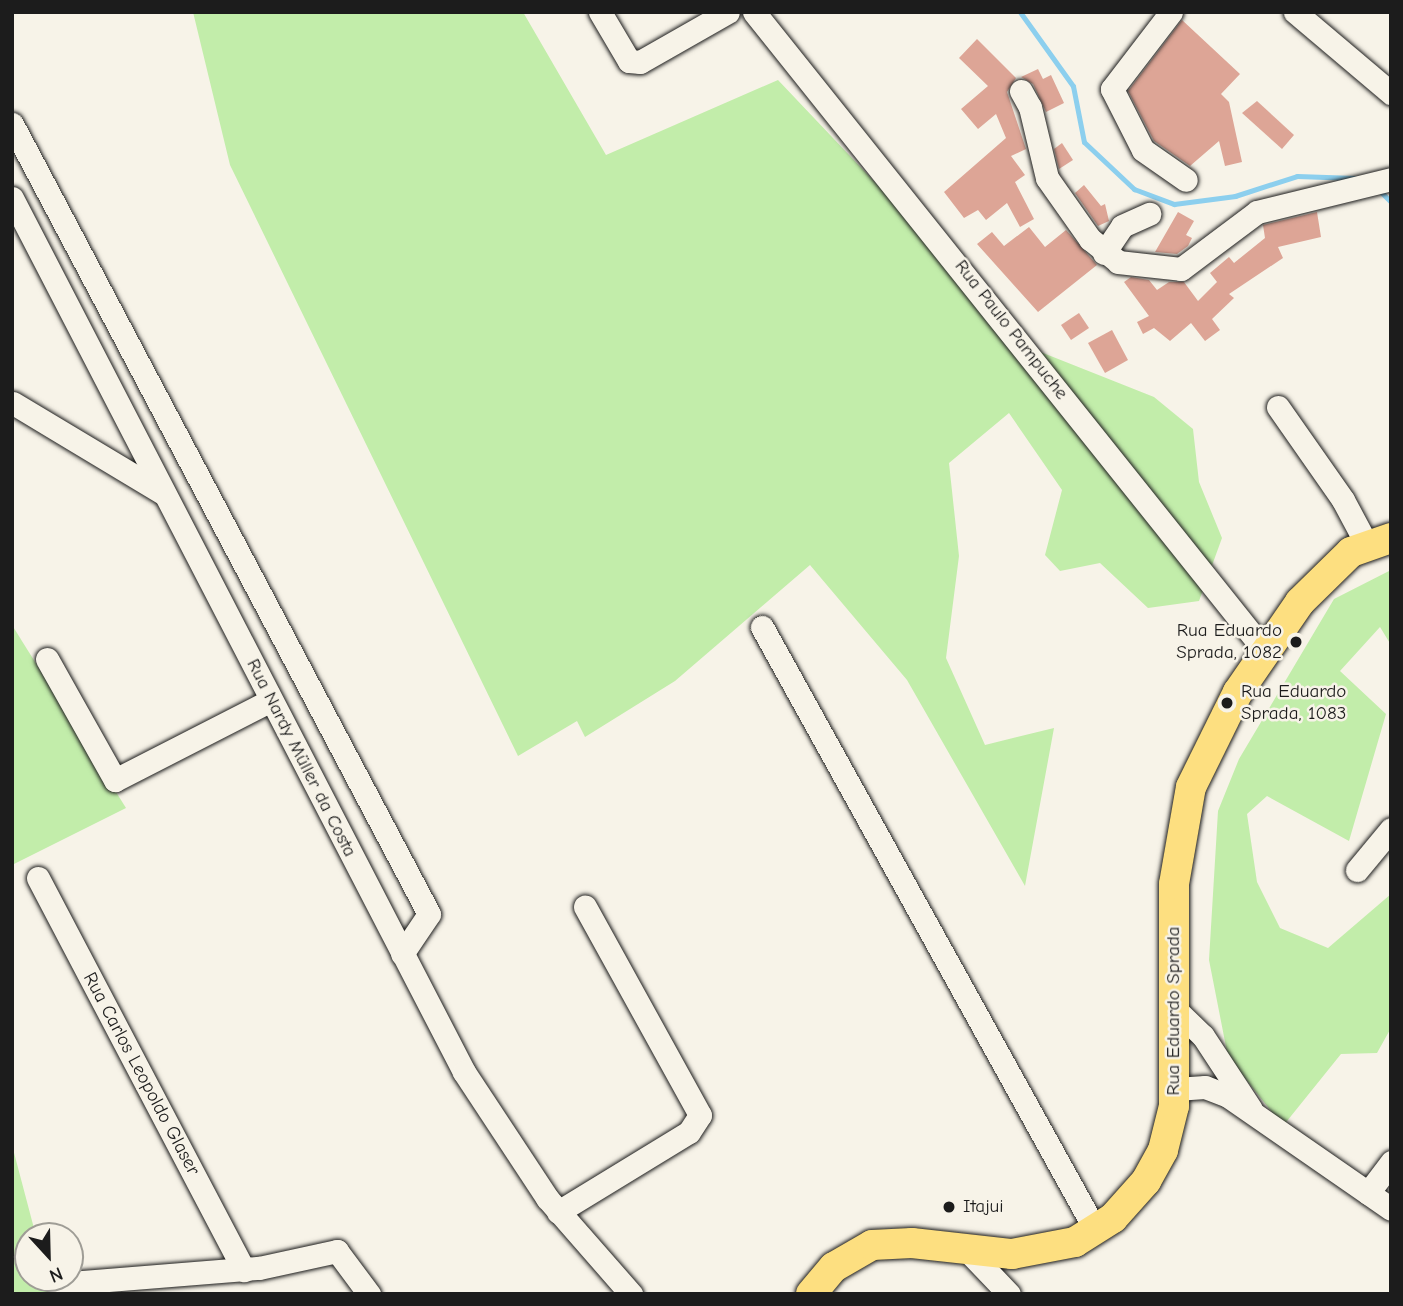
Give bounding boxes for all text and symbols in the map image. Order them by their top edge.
street label: Rua Paulo Pampuche [949,256,1073,404]
place label: Rua Eduardo Sprada, 1082 [1176,620,1282,664]
marker: Rua Eduardo Sprada, 1082 [1288,634,1304,650]
street label: Rua Nardy Müller da Costa [241,655,361,861]
place label: Rua Eduardo Sprada, 1083 [1241,681,1346,725]
marker: Rua Eduardo Sprada, 1083 [1219,695,1235,711]
street label: Rua Eduardo Sprada [1163,926,1185,1096]
street label: Rua Carlos Leopoldo Glaser [78,969,204,1179]
place label: Itajui [963,1196,1004,1218]
marker: Itajui [941,1199,957,1215]
north arrow [14,1222,84,1292]
text: N [46,1262,66,1287]

